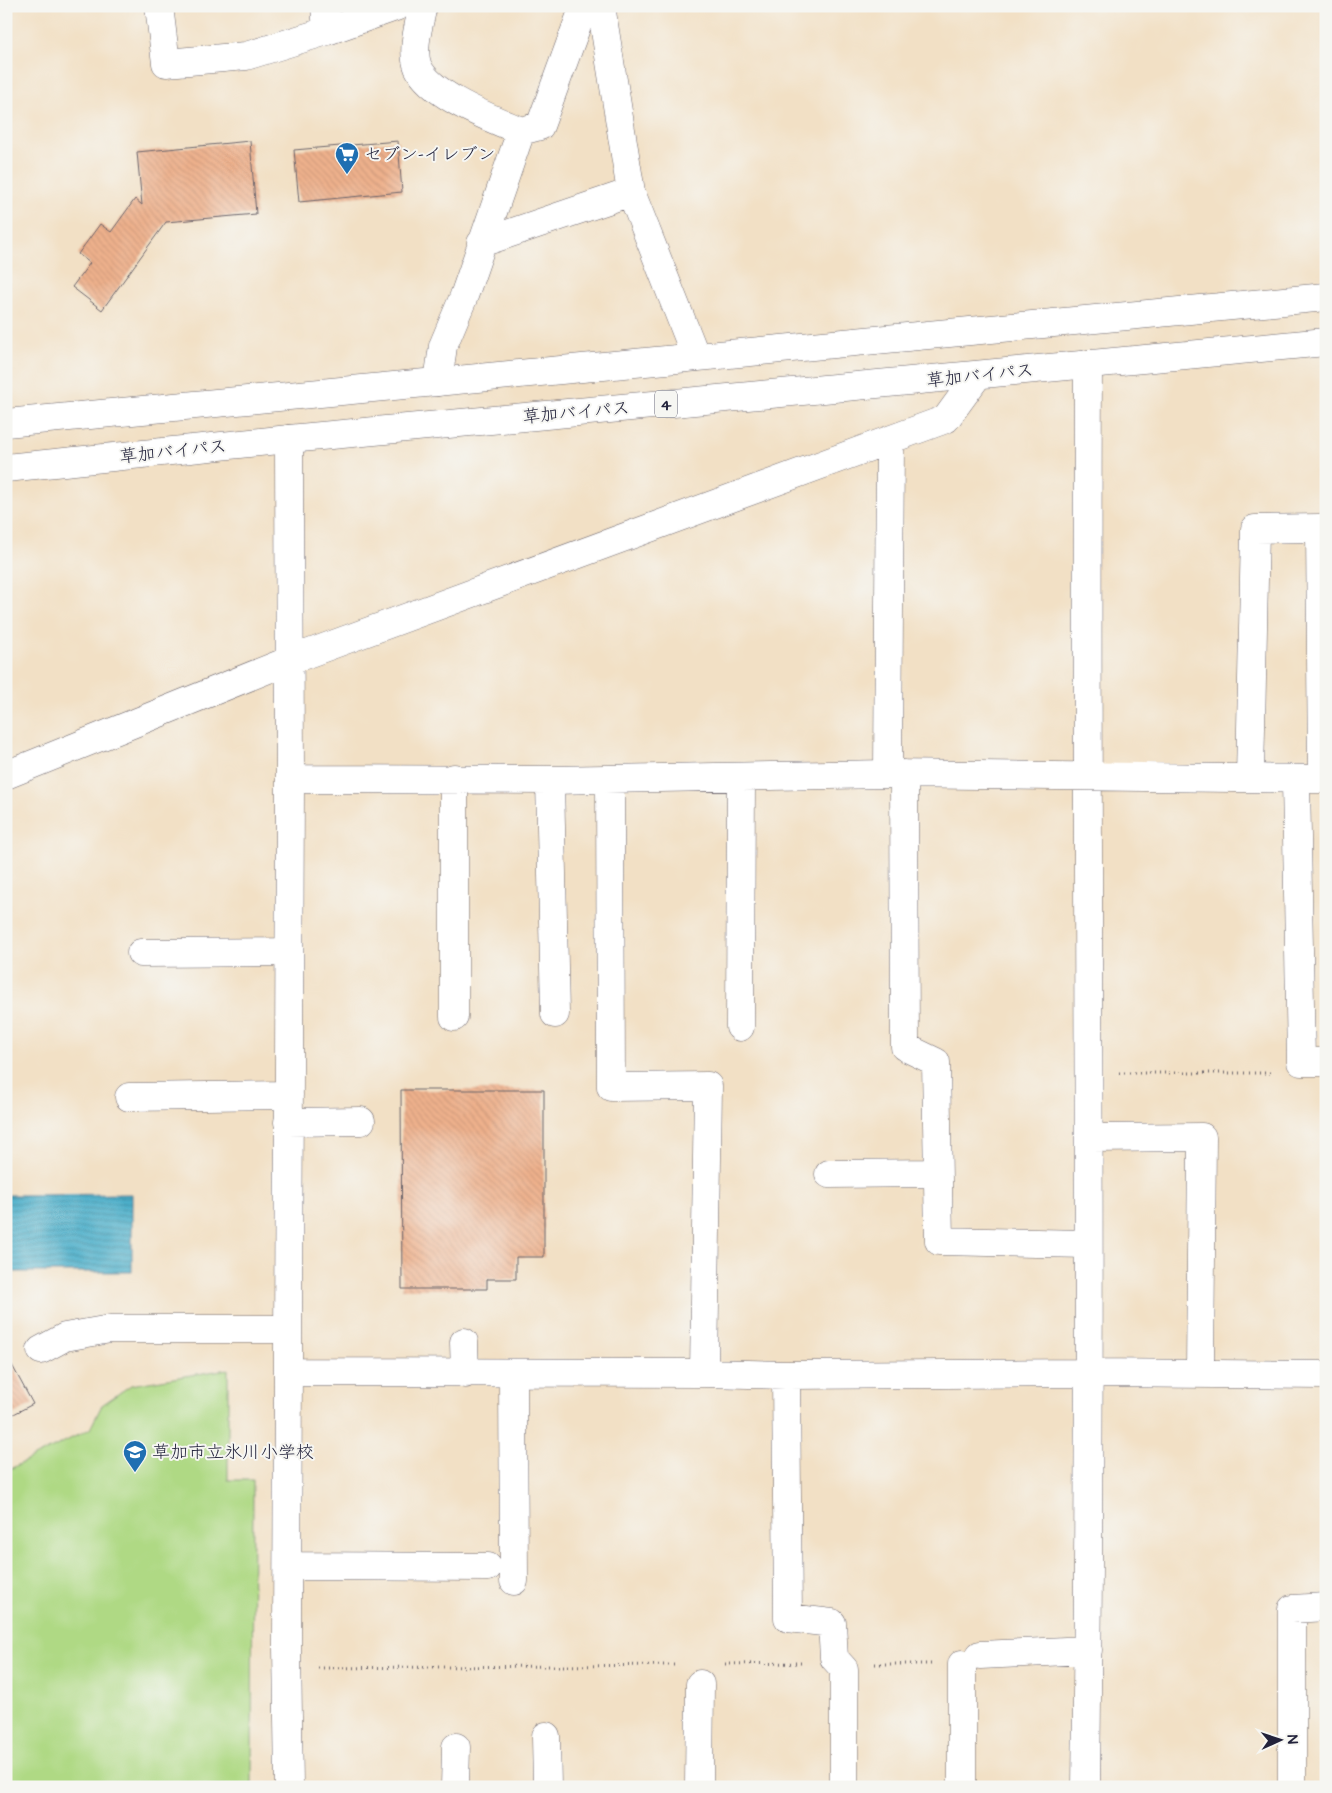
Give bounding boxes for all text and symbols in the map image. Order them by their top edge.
supermarket icon: セブン-イレブン [334,141,360,175]
place label: セブン-イレブン [364,142,496,167]
street label: 草加バイパス [925,357,1035,394]
road number: 4 [655,390,677,418]
street label: 草加バイパス [521,395,631,430]
street label: 草加バイパス [118,433,228,470]
school or university icon: 草加市立氷川小学校 [122,1439,148,1473]
place label: 草加市立氷川小学校 [152,1440,314,1465]
north arrow [1254,1716,1304,1766]
text: N [1282,1734,1302,1744]

